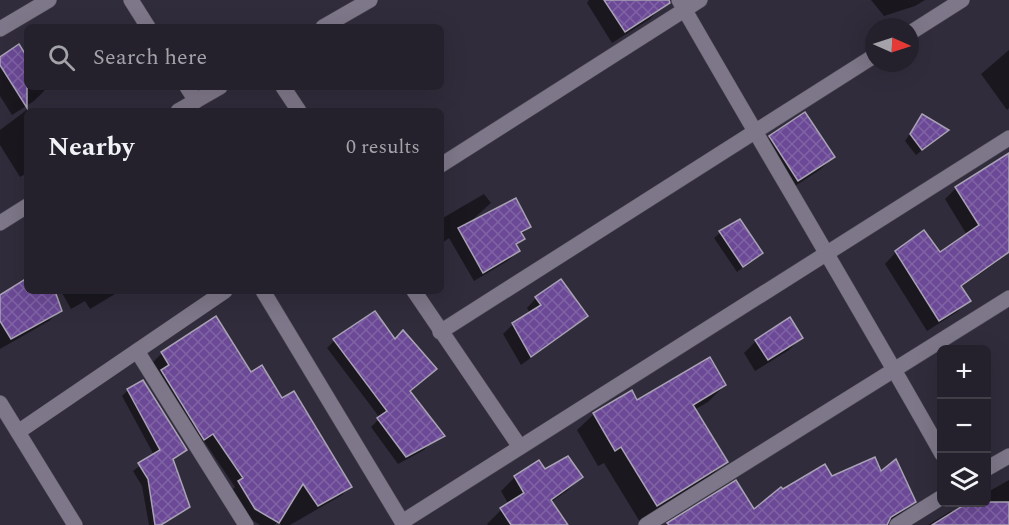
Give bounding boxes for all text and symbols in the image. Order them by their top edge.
north arrow [865,18,919,72]
search box [24,24,444,90]
icon: search [45,41,78,74]
text: Search here [93,41,207,74]
text: Nearby [48,127,134,167]
text: 0 results [346,132,420,162]
map controls [937,345,991,507]
button: + [937,345,991,399]
button: − [937,399,991,453]
button: layers [937,453,991,507]

